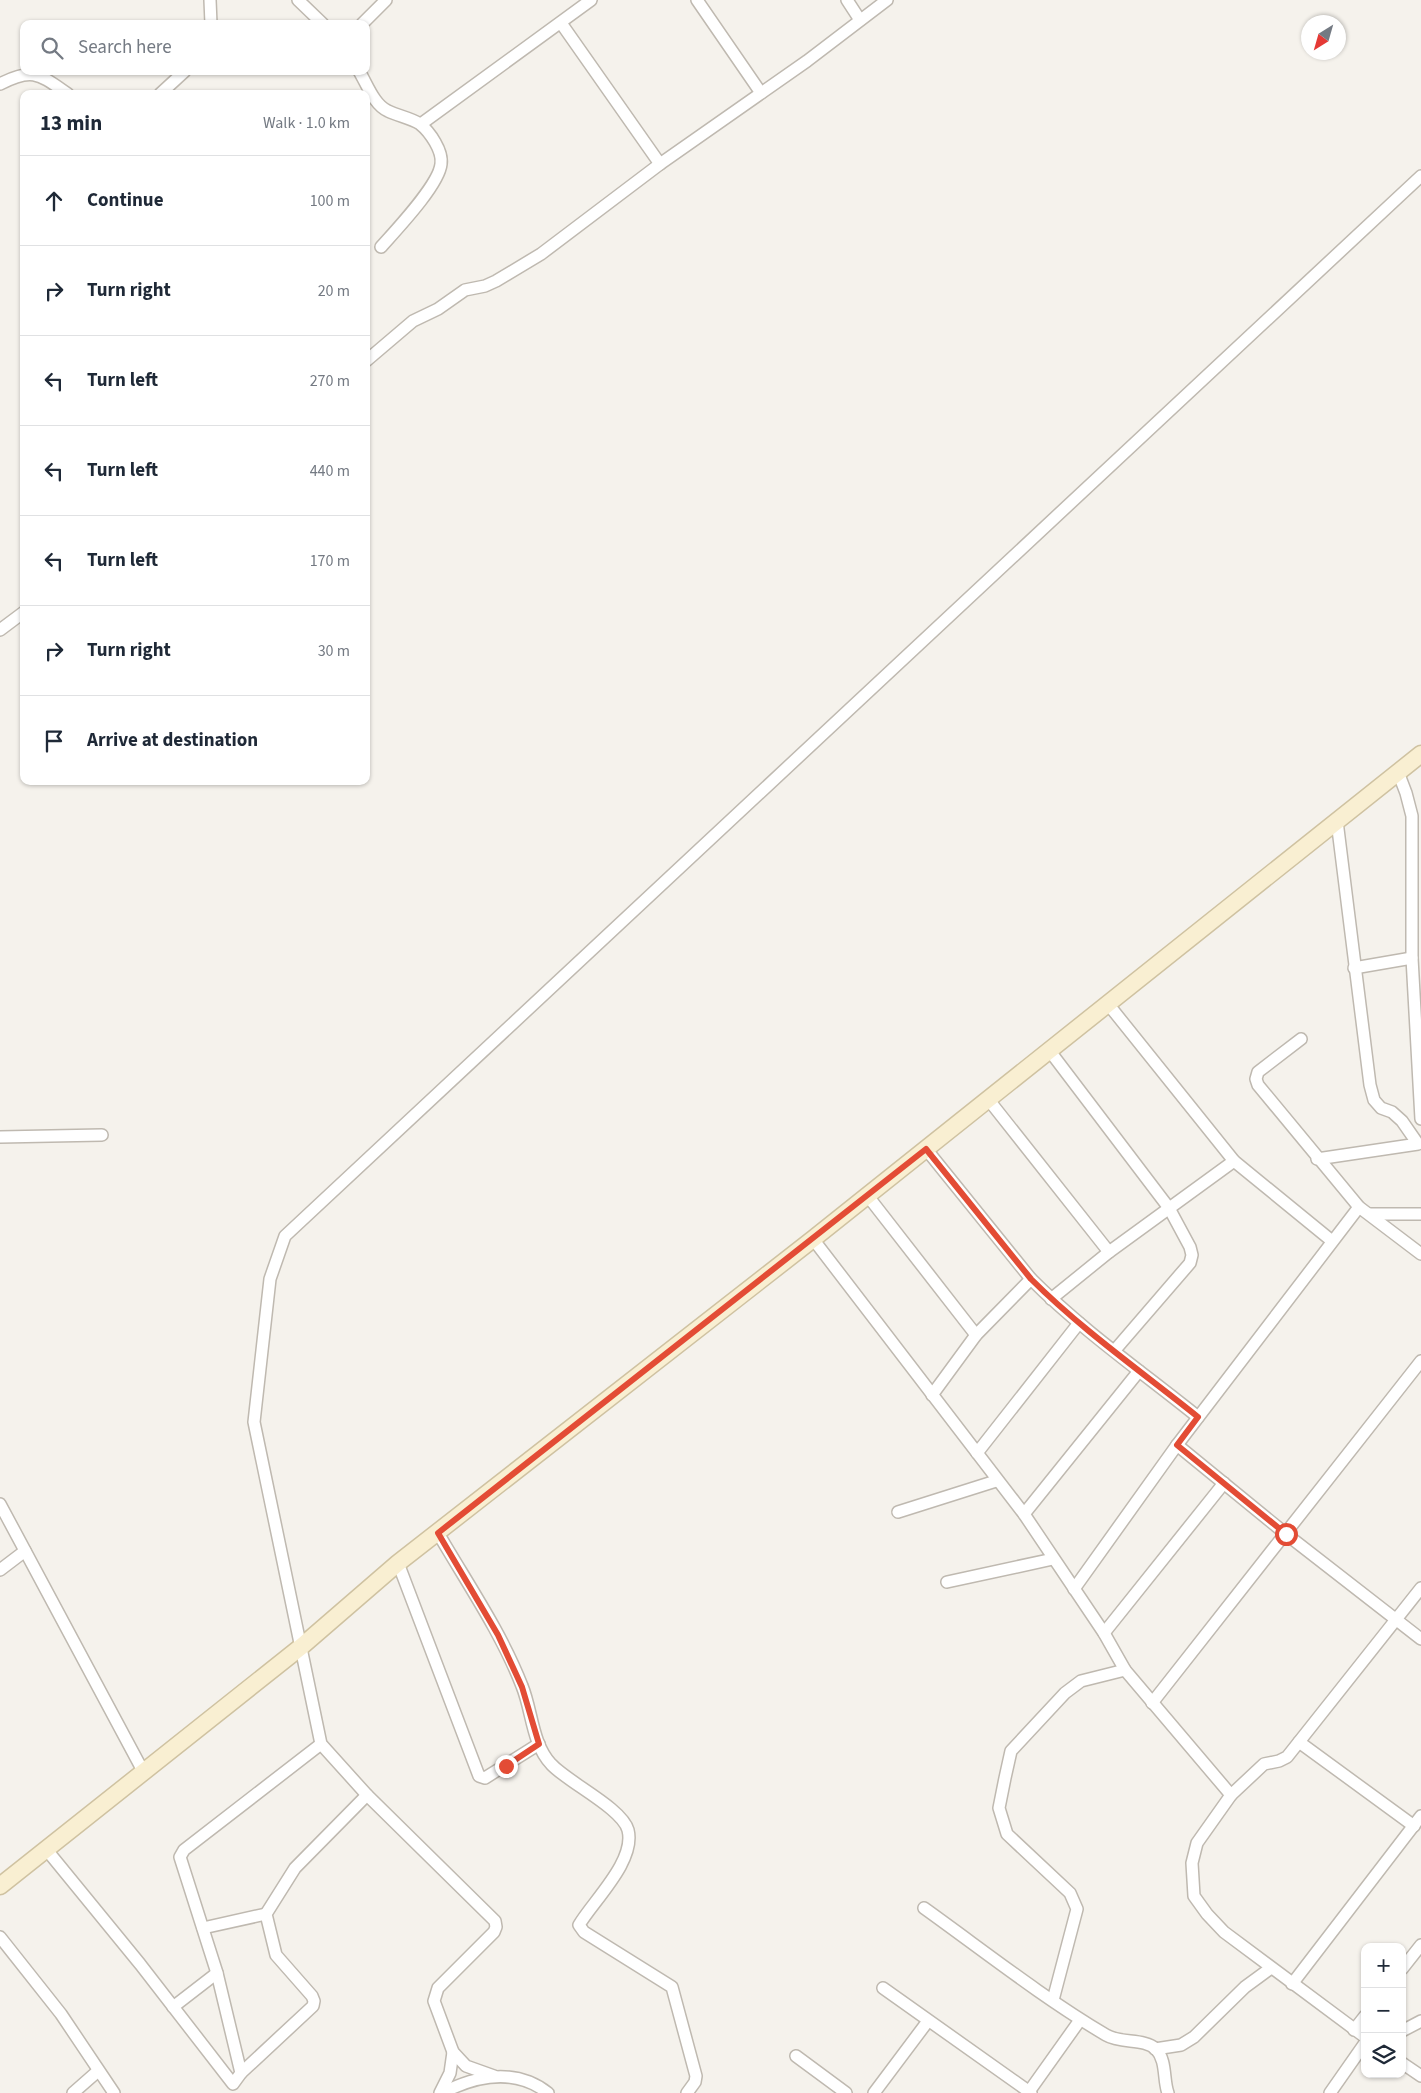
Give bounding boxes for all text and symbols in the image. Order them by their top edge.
north arrow [1301,15,1346,60]
search box [20,20,370,75]
icon: search [38,34,66,62]
text: Search here [78,34,172,61]
text: 13 min [40,108,102,138]
text: Walk · 1.0 km [263,112,350,134]
icon: ahead [40,187,68,215]
text: Continue [87,187,164,214]
text: 100 m [310,190,350,212]
icon: right [40,277,68,305]
text: Turn right [87,277,171,304]
text: 20 m [318,280,350,302]
icon: left [40,367,68,395]
text: Turn left [87,367,158,394]
text: 270 m [310,370,350,392]
icon: left [40,457,68,485]
text: Turn left [87,457,158,484]
text: 440 m [310,460,350,482]
icon: left [40,547,68,575]
text: Turn left [87,547,158,574]
text: 170 m [310,550,350,572]
icon: right [40,637,68,665]
text: Turn right [87,637,171,664]
text: 30 m [318,640,350,662]
icon: arrive [40,727,68,755]
text: Arrive at destination [87,727,258,754]
route start [1275,1523,1298,1546]
route end [495,1755,518,1778]
map controls [1361,1943,1406,2078]
button: + [1361,1943,1406,1988]
button: − [1361,1988,1406,2033]
button: layers [1361,2033,1406,2078]

